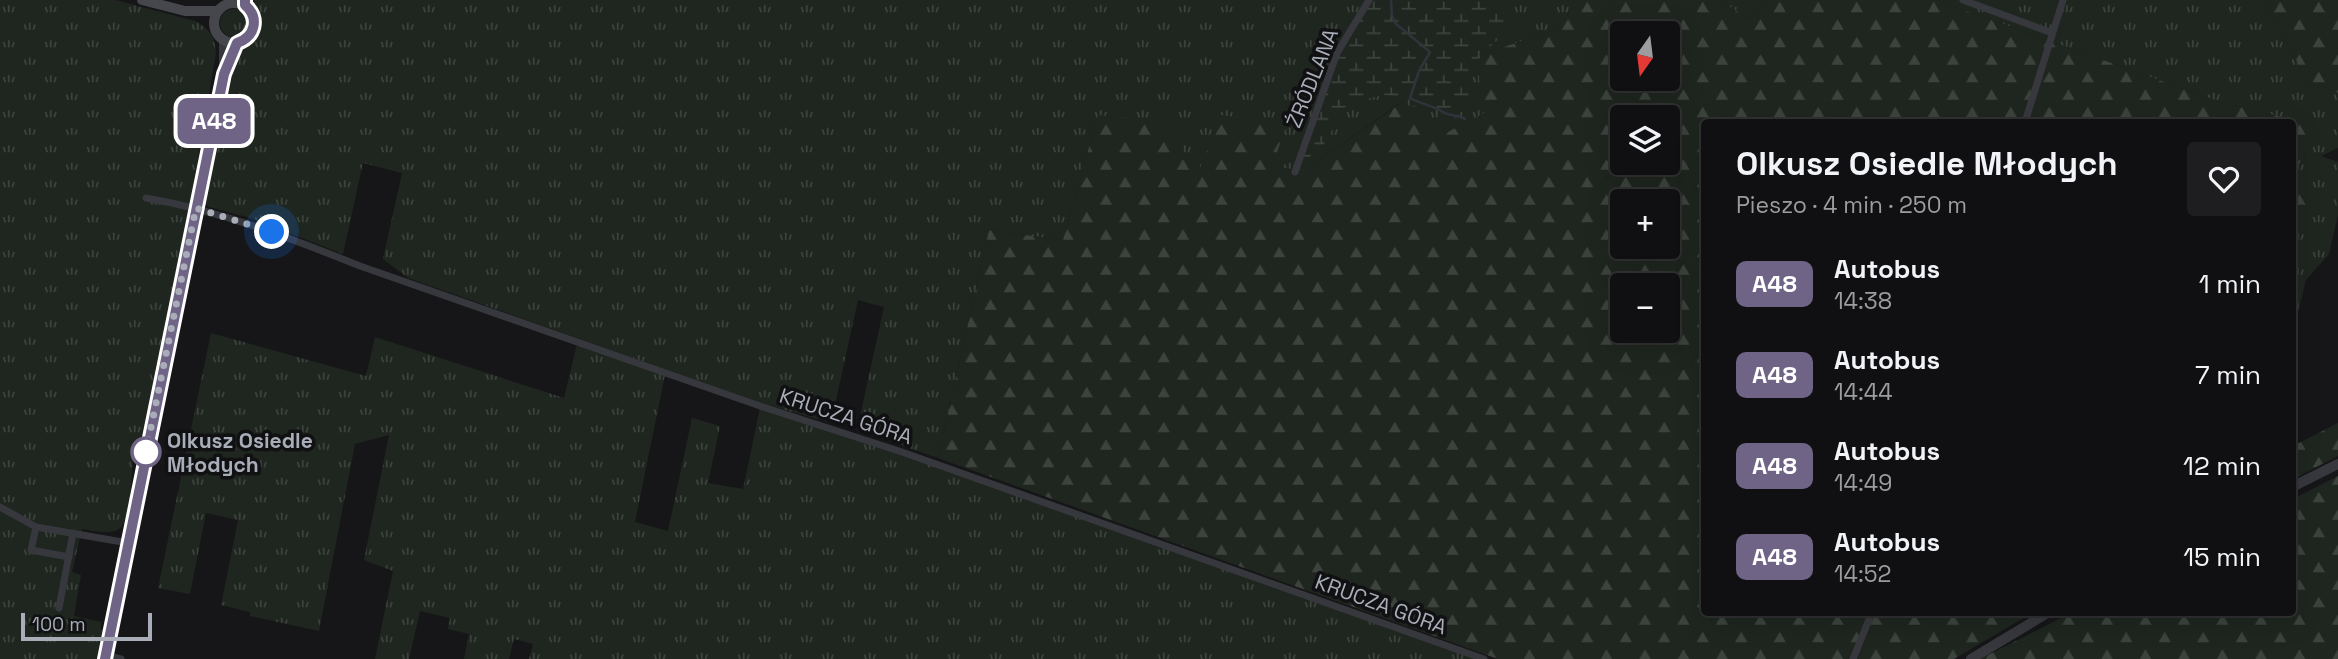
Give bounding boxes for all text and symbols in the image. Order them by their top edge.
north arrow [1610,21,1680,91]
map controls [1610,21,1680,343]
street label: ŹRÓDLANA [1280,24,1344,132]
line badge: A48 [174,98,254,144]
text: A48 [192,105,236,136]
button: layers [1610,105,1680,175]
button: heart [2187,142,2261,216]
text: Olkusz Osiedle Młodych [1736,143,2118,185]
button: + [1610,189,1680,259]
text: Pieszo · 4 min · 250 m [1736,190,1967,220]
your location [254,214,289,249]
text: Autobus [1834,252,1940,286]
text: 1 min [2199,267,2261,301]
text: A48 [1752,268,1797,299]
button: − [1610,273,1680,343]
text: 14:38 [1834,286,1892,316]
text: Autobus [1834,343,1940,377]
text: 7 min [2195,358,2261,392]
text: A48 [1752,359,1797,390]
text: 14:44 [1834,377,1893,407]
street label: KRUCZA GÓRA [776,382,916,450]
place label: Olkusz Osiedle Młodych [167,427,313,478]
text: Autobus [1834,434,1940,468]
marker: Olkusz Osiedle Młodych [131,437,161,467]
text: 12 min [2183,449,2261,483]
text: A48 [1752,450,1797,481]
text: 14:49 [1834,468,1892,498]
text: Autobus [1834,525,1940,559]
text: 15 min [2183,540,2261,574]
text: A48 [1752,541,1797,572]
text: 14:52 [1834,559,1891,589]
street label: KRUCZA GÓRA [1311,568,1451,640]
scale bar [21,610,152,642]
text: 100 m [32,612,86,637]

